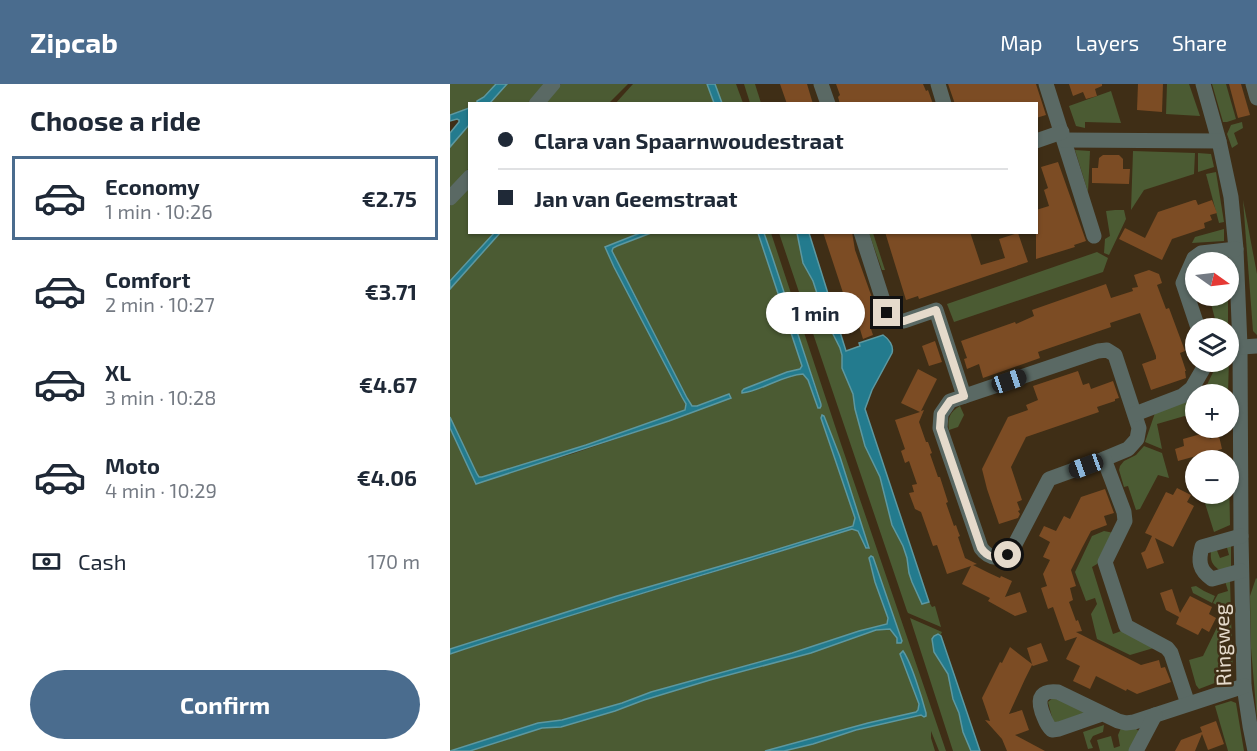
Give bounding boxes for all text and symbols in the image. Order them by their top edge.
text: Zipcab [30,25,118,59]
text: Map [1000,30,1042,55]
text: Layers [1075,30,1139,55]
text: Share [1172,30,1227,55]
text: Choose a ride [30,104,201,136]
text: Clara van Spaarnwoudestraat [534,127,844,153]
icon: car [33,171,87,225]
text: Economy [105,173,200,199]
text: €2.75 [362,185,417,211]
text: Jan van Geemstraat [534,185,738,211]
text: 1 min · 10:26 [105,199,213,223]
north arrow [1185,252,1239,306]
map controls [1185,252,1239,504]
icon: car [33,264,87,318]
text: Comfort [105,266,190,292]
text: €3.71 [365,278,417,304]
text: 2 min · 10:27 [105,292,215,316]
callout: 1 min [767,292,866,334]
route end [873,299,900,326]
text: 1 min [791,301,840,325]
button: layers [1185,318,1239,372]
icon: car [33,357,87,411]
text: XL [105,359,131,385]
car [989,367,1029,395]
text: €4.67 [359,371,417,397]
button: + [1185,384,1239,438]
text: 3 min · 10:28 [105,385,216,409]
icon: car [33,450,87,504]
button: − [1185,450,1239,504]
car [1066,451,1106,481]
text: Moto [105,452,160,478]
text: €4.06 [357,464,417,490]
text: 4 min · 10:29 [105,478,217,502]
route start [994,541,1021,568]
icon: cash [30,545,63,578]
text: Cash [78,548,127,574]
text: 170 m [368,549,420,573]
street label: Ringweg [1208,603,1235,687]
button: Confirm [30,670,420,739]

